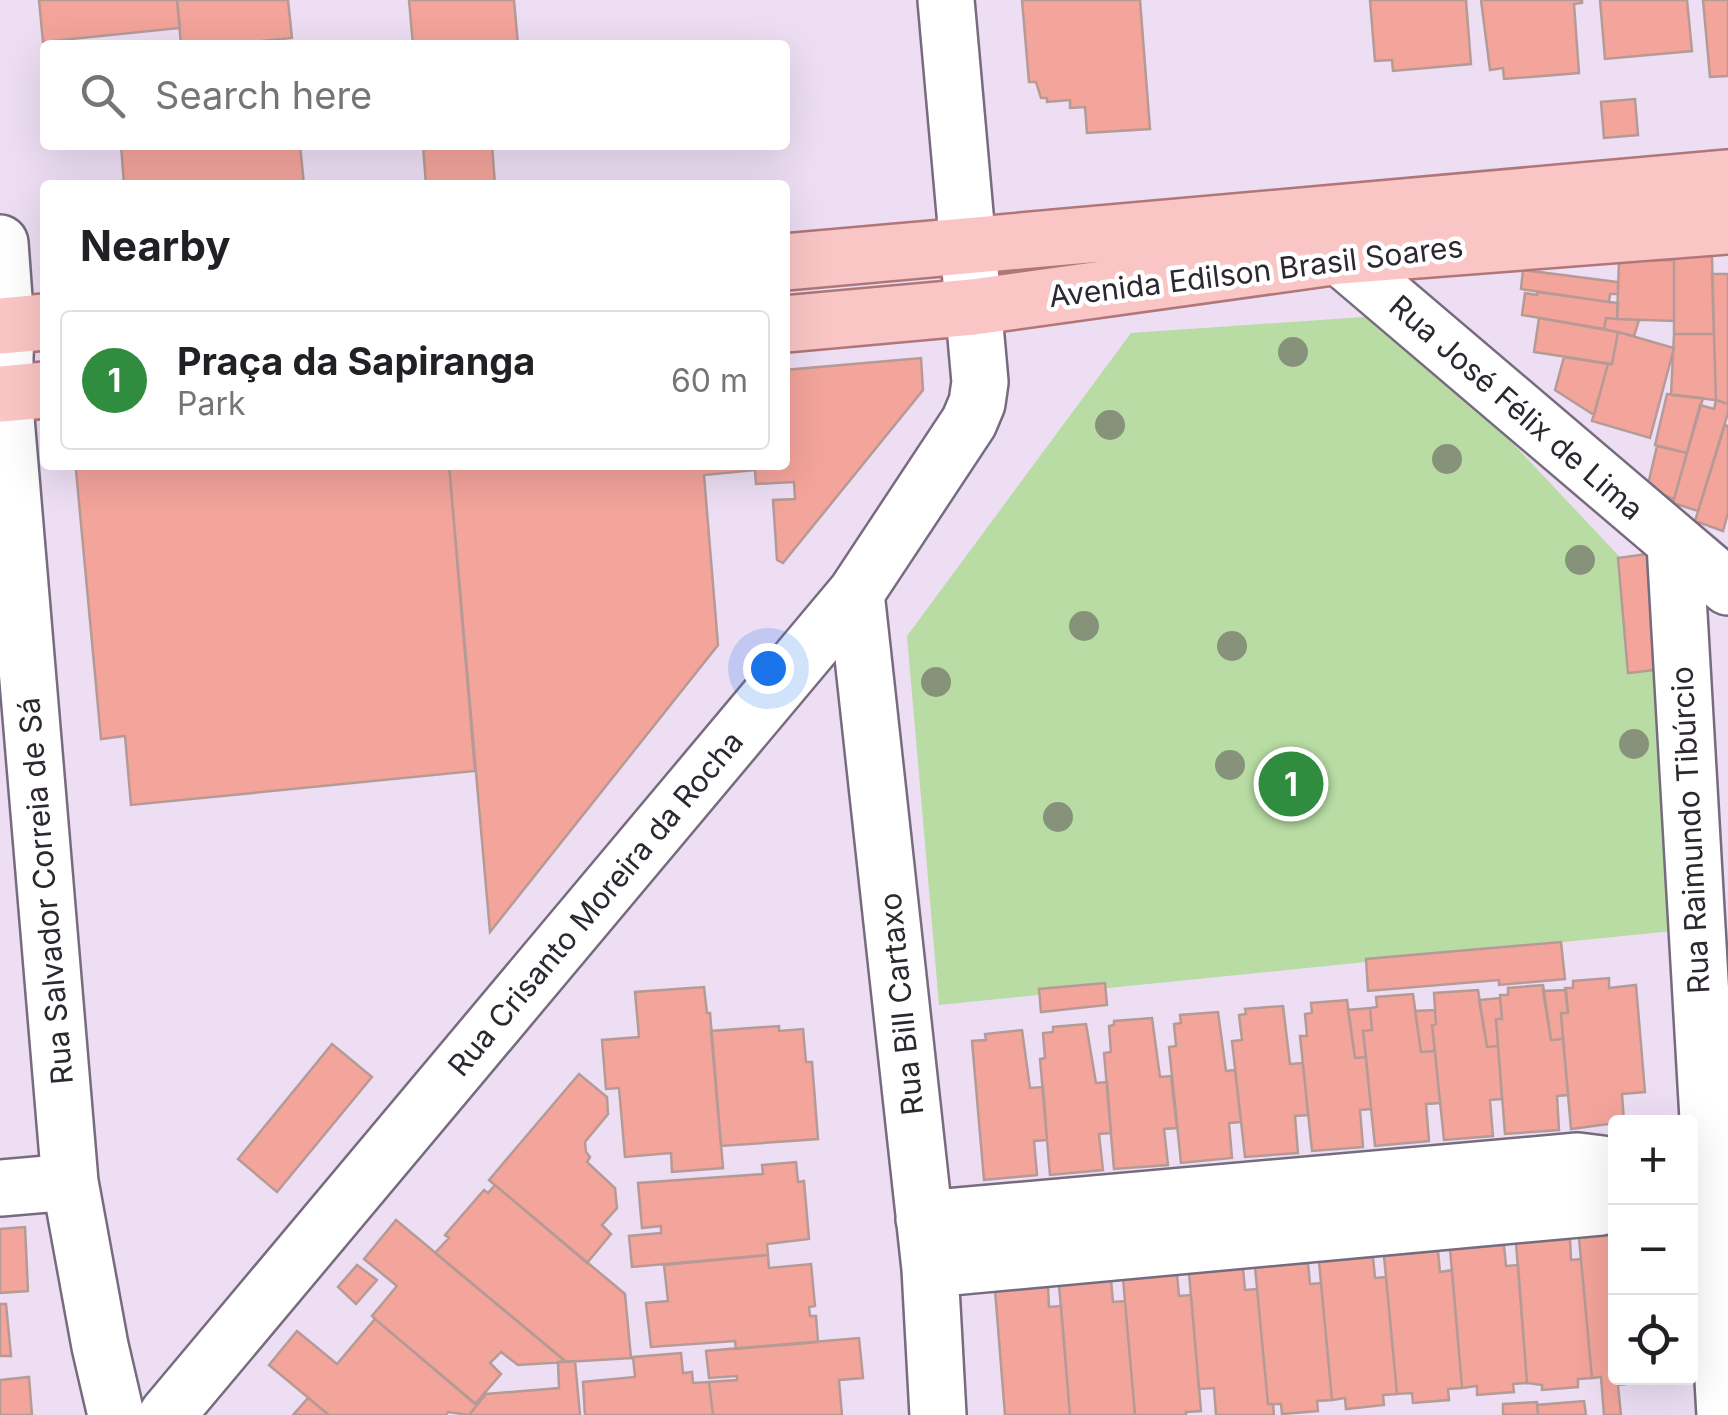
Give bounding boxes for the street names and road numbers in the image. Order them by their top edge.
street label: Avenida Edilson Brasil Soares [1047,228,1465,314]
street label: Rua José Félix de Lima [1383,287,1651,527]
street label: Rua Raimundo Tibúrcio [1663,665,1717,995]
street label: Rua Salvador Correia de Sá [10,696,80,1086]
street label: Rua Crisanto Moreira da Rocha [440,724,750,1083]
street label: Rua Bill Cartaxo [871,891,931,1117]

